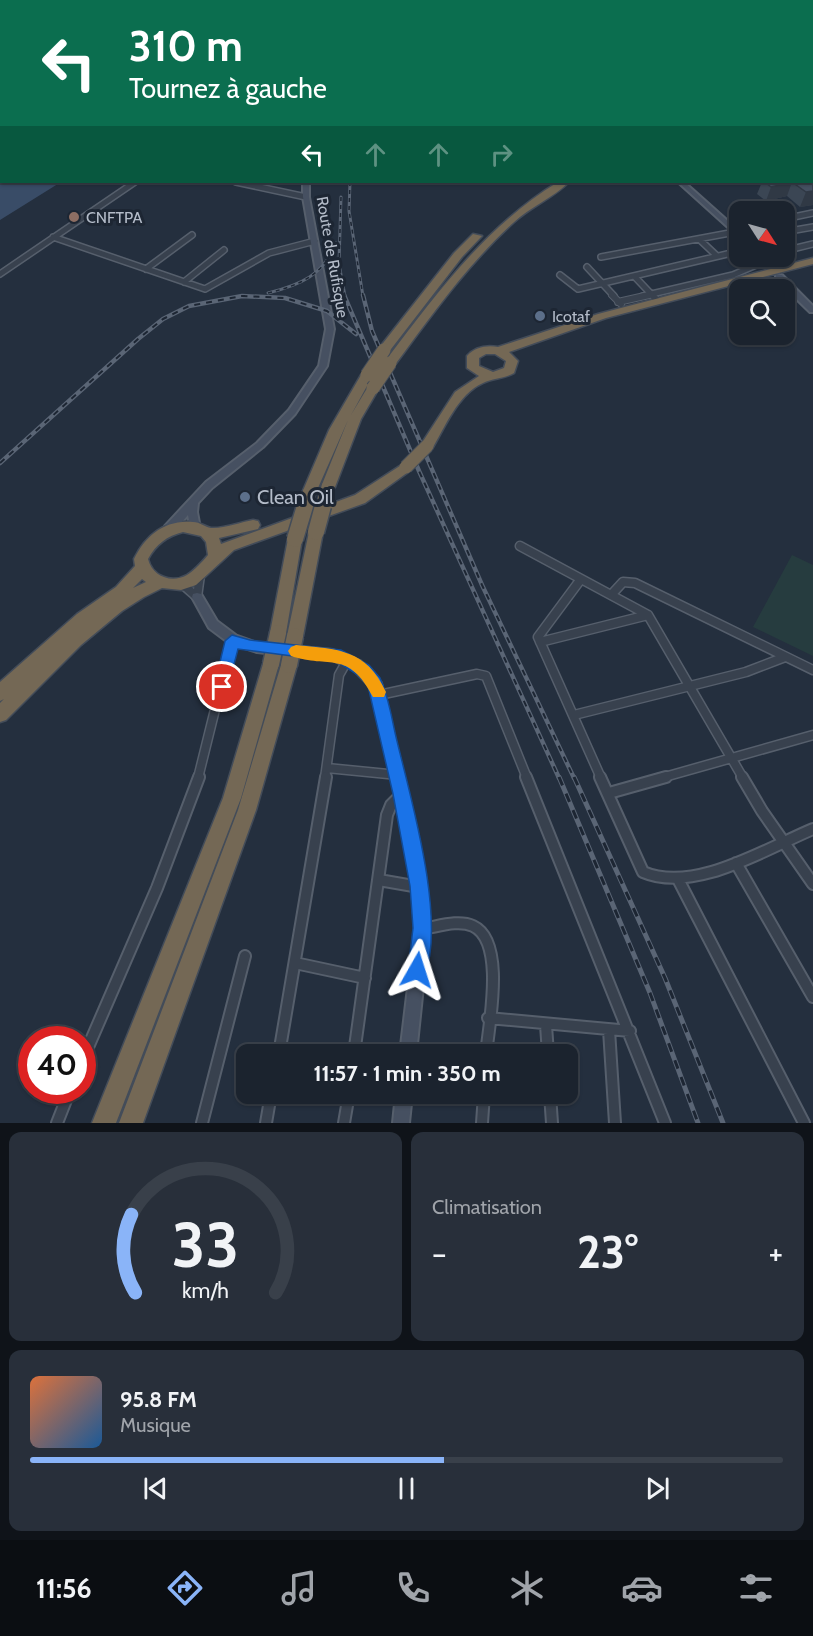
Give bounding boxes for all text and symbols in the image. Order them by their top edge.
text: 310 m [129,20,243,72]
icon: left [30,24,108,102]
text: Tournez à gauche [129,72,327,105]
icon: left [296,138,329,171]
icon: ahead [359,138,392,171]
icon: ahead [422,138,455,171]
icon: right [485,138,518,171]
street label: Route de Rufisque [312,195,353,319]
north arrow [729,201,795,267]
map controls [729,201,795,345]
place label: CNFTPA [86,208,143,227]
marker: CNFTPA [67,210,81,224]
button: search [729,279,795,345]
place label: Icotaf [552,307,591,326]
marker: Icotaf [533,309,547,323]
place label: Clean Oil [257,485,334,509]
marker: Clean Oil [238,490,252,504]
pin [196,661,247,712]
icon: arrive [205,670,238,703]
position arrow [385,938,449,1002]
speed limit sign: 40 [18,1026,96,1104]
text: 11:57 · 1 min · 350 m [313,1060,501,1087]
text: Climatisation [432,1195,542,1219]
text: 33 [172,1207,239,1283]
text: 23° [577,1225,638,1279]
text: − [432,1233,447,1273]
text: + [768,1233,783,1273]
text: km/h [182,1278,229,1304]
text: 95.8 FM [120,1386,197,1413]
text: Musique [120,1413,191,1437]
icon: previous [139,1472,172,1505]
icon: pause [390,1472,423,1505]
icon: next [641,1472,674,1505]
icon: directions [164,1567,206,1609]
icon: music [278,1567,320,1609]
icon: phone [392,1567,434,1609]
icon: climate [506,1567,548,1609]
icon: car [621,1567,663,1609]
icon: filters [735,1567,777,1609]
text: 11:56 [36,1572,92,1605]

